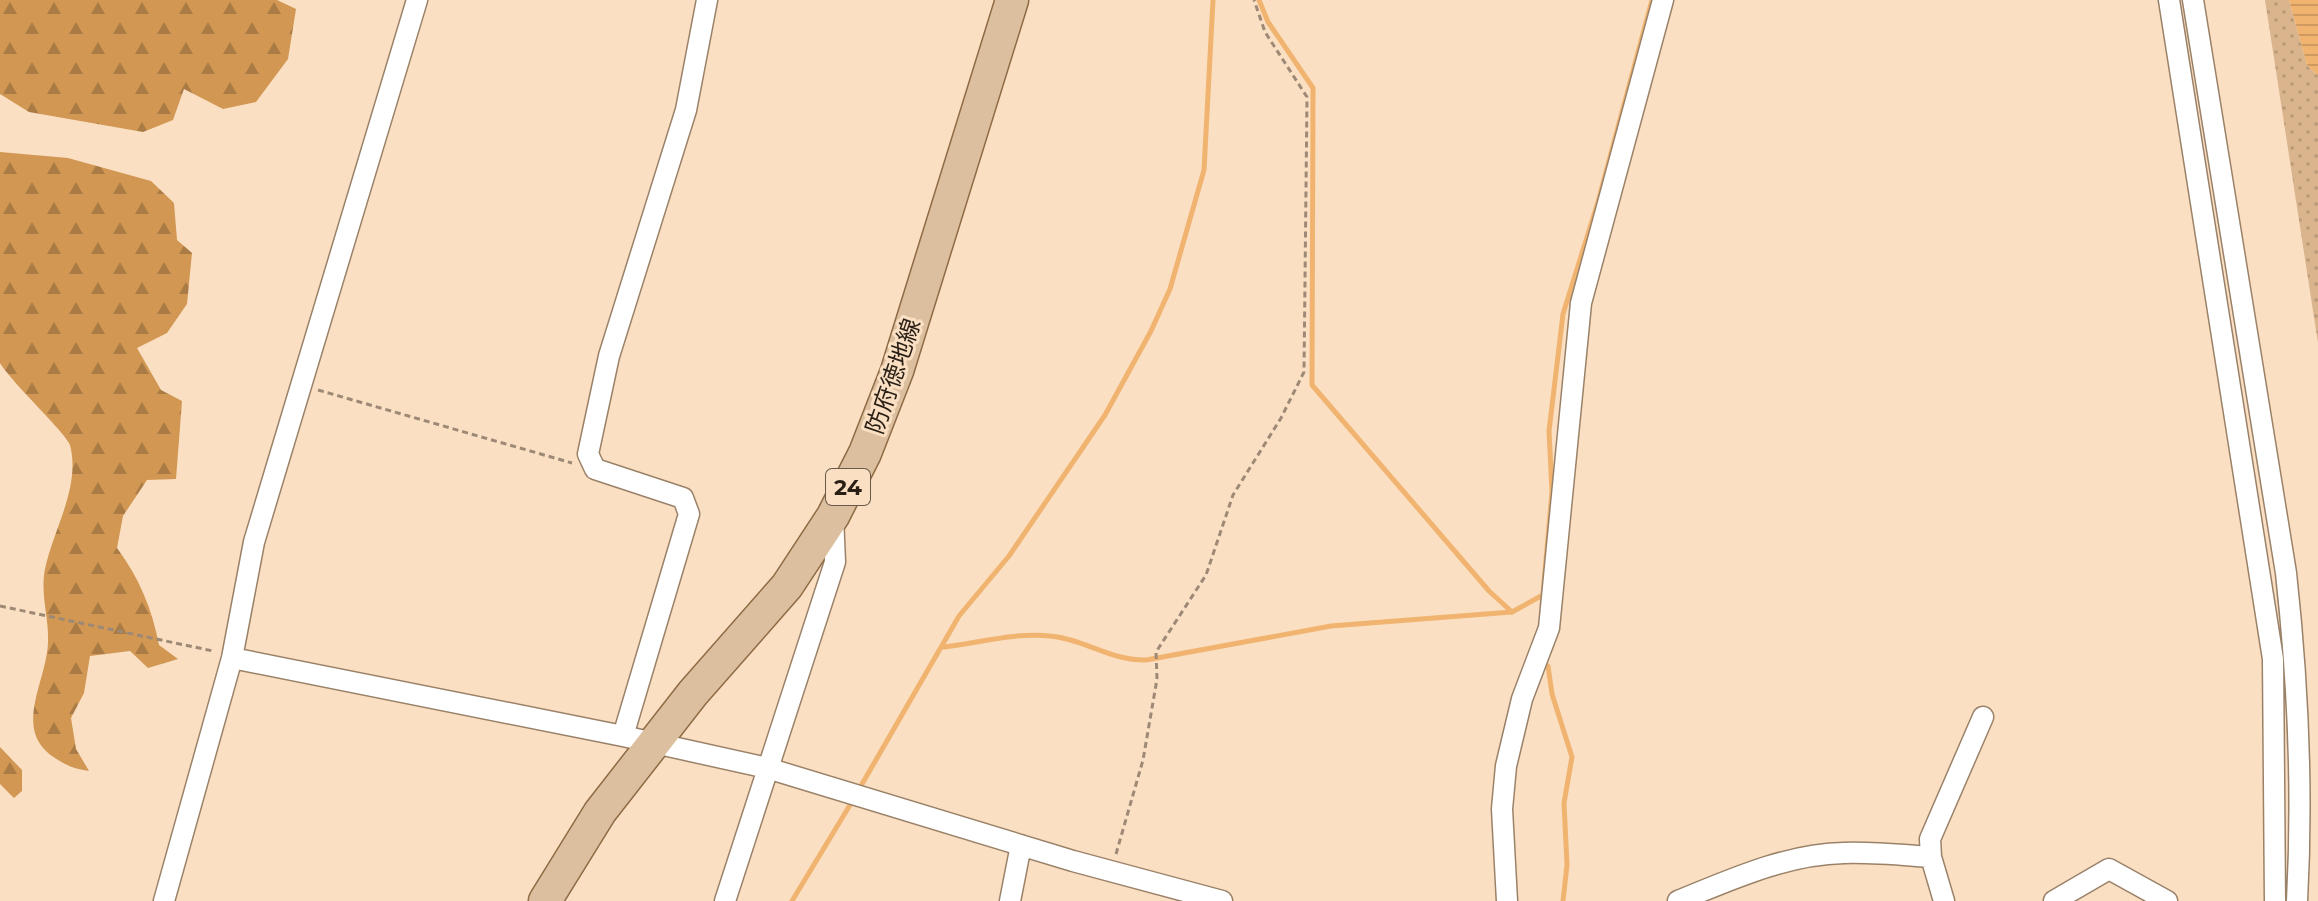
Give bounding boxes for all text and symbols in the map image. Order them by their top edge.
street label: 防府徳地線 [860,315,926,437]
road number: 24 [826,469,870,505]

